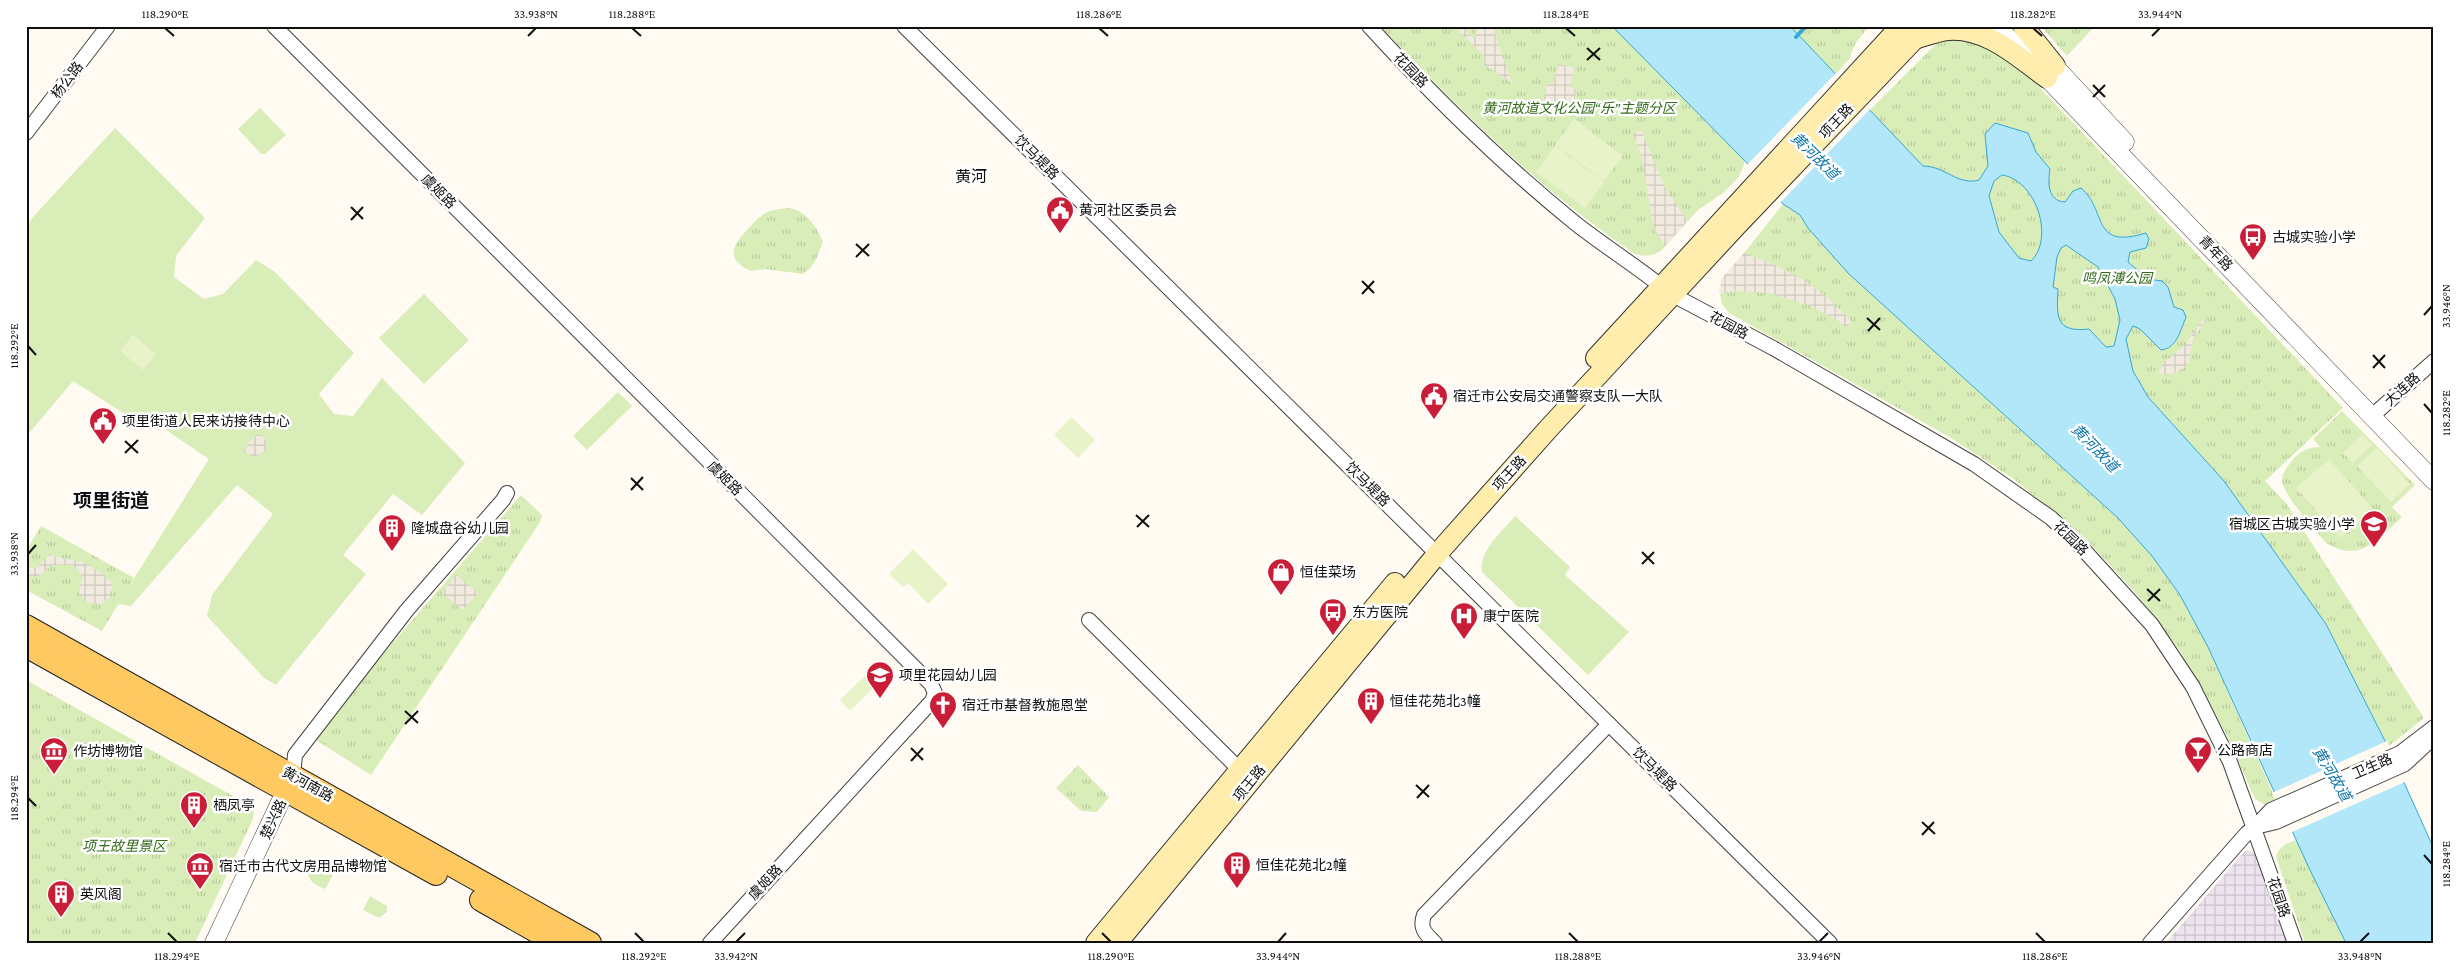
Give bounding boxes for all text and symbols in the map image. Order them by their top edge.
text: 118.290°E [142,7,189,21]
text: 33.938°N [514,7,558,21]
text: 118.288°E [609,7,656,21]
text: 118.286°E [1076,7,1122,21]
text: 118.284°E [1543,7,1589,21]
text: 118.282°E [2010,7,2056,21]
text: 33.944°N [2138,7,2182,21]
street label: 花园路 [1391,49,1431,91]
street label: 杨公路 [48,58,86,102]
park label: 黄河故道文化公园“乐”主题分区 [1482,100,1678,116]
street label: 项王路 [1816,100,1856,142]
water label: 黄河故道 [1788,129,1844,184]
street label: 饮马堤路 [1012,132,1062,182]
district label: 黄河 [955,168,987,185]
street label: 虞姬路 [418,170,460,212]
public building icon: 黄河社区委员会 [1045,195,1075,234]
place label: 黄河社区委员会 [1079,202,1177,218]
bus stop icon: 古城实验小学 [2238,222,2268,261]
place label: 古城实验小学 [2272,229,2356,245]
street label: 青年路 [2196,232,2236,274]
park label: 鸣凤溥公园 [2082,270,2154,286]
text: 33.946°N [2439,284,2453,328]
street label: 花园路 [1707,308,1751,342]
text: 118.292°E [7,323,21,368]
street label: 大连路 [2381,369,2423,409]
public building icon: 宿迁市公安局交通警察支队一大队 [1419,381,1449,420]
place label: 宿迁市公安局交通警察支队一大队 [1453,388,1663,404]
text: 118.282°E [2439,390,2453,436]
public building icon: 项里街道人民来访接待中心 [88,406,118,445]
place label: 项里街道人民来访接待中心 [122,413,290,429]
water label: 黄河故道 [2068,421,2123,477]
street label: 项王路 [1489,452,1529,494]
street label: 虞姬路 [704,457,746,499]
street label: 饮马堤路 [1343,459,1393,509]
district label: 项里街道 [73,490,149,511]
school or university icon: 宿城区古城实验小学 [2359,509,2389,548]
building icon: 隆城盘谷幼儿园 [377,513,407,552]
place label: 宿城区古城实验小学 [2229,516,2355,532]
street label: 花园路 [2050,518,2092,558]
place label: 隆城盘谷幼儿园 [411,520,509,536]
text: 33.938°N [7,532,21,576]
shop icon: 恒佳菜场 [1266,557,1296,596]
place label: 恒佳菜场 [1300,564,1356,580]
bus stop icon: 东方医院 [1318,597,1348,636]
hospital icon: 康宁医院 [1449,601,1479,640]
place label: 东方医院 [1352,604,1408,620]
place label: 康宁医院 [1483,608,1539,624]
school or university icon: 项里花园幼儿园 [865,660,895,699]
place label: 项里花园幼儿园 [899,667,997,683]
building icon: 恒佳花苑北3幢 [1356,686,1386,725]
church icon: 宿迁市基督教施恩堂 [928,690,958,729]
place label: 恒佳花苑北3幢 [1390,693,1481,709]
place label: 宿迁市基督教施恩堂 [962,697,1088,713]
bar icon: 公路商店 [2183,735,2213,774]
museum icon: 作坊博物馆 [39,736,69,775]
place label: 公路商店 [2217,742,2273,758]
place label: 作坊博物馆 [73,743,143,759]
street label: 饮马堤路 [1630,744,1680,794]
water label: 黄河故道 [2310,744,2355,806]
street label: 卫生路 [2350,750,2394,782]
street label: 项王路 [1230,762,1268,804]
street label: 黄河南路 [280,763,336,805]
text: 118.294°E [7,775,21,821]
building icon: 栖凤亭 [179,790,209,829]
place label: 栖凤亭 [213,797,255,813]
street label: 楚兴路 [257,797,289,841]
park label: 项王故里景区 [82,838,168,854]
text: 118.284°E [2439,841,2453,887]
building icon: 恒佳花苑北2幢 [1222,850,1252,889]
museum icon: 宿迁市古代文房用品博物馆 [185,851,215,890]
place label: 恒佳花苑北2幢 [1256,857,1347,873]
place label: 宿迁市古代文房用品博物馆 [219,858,387,874]
street label: 虞姬路 [745,861,785,903]
street label: 花园路 [2265,875,2293,919]
building icon: 英风阁 [46,879,76,918]
place label: 英风阁 [80,886,122,902]
text: 118.294°E [154,949,200,963]
text: 118.292°E [622,949,667,963]
text: 33.942°N [714,949,758,963]
text: 118.290°E [1088,949,1135,963]
text: 33.944°N [1256,949,1300,963]
text: 118.288°E [1555,949,1602,963]
text: 33.946°N [1797,949,1841,963]
text: 118.286°E [2022,949,2068,963]
text: 33.948°N [2338,949,2382,963]

